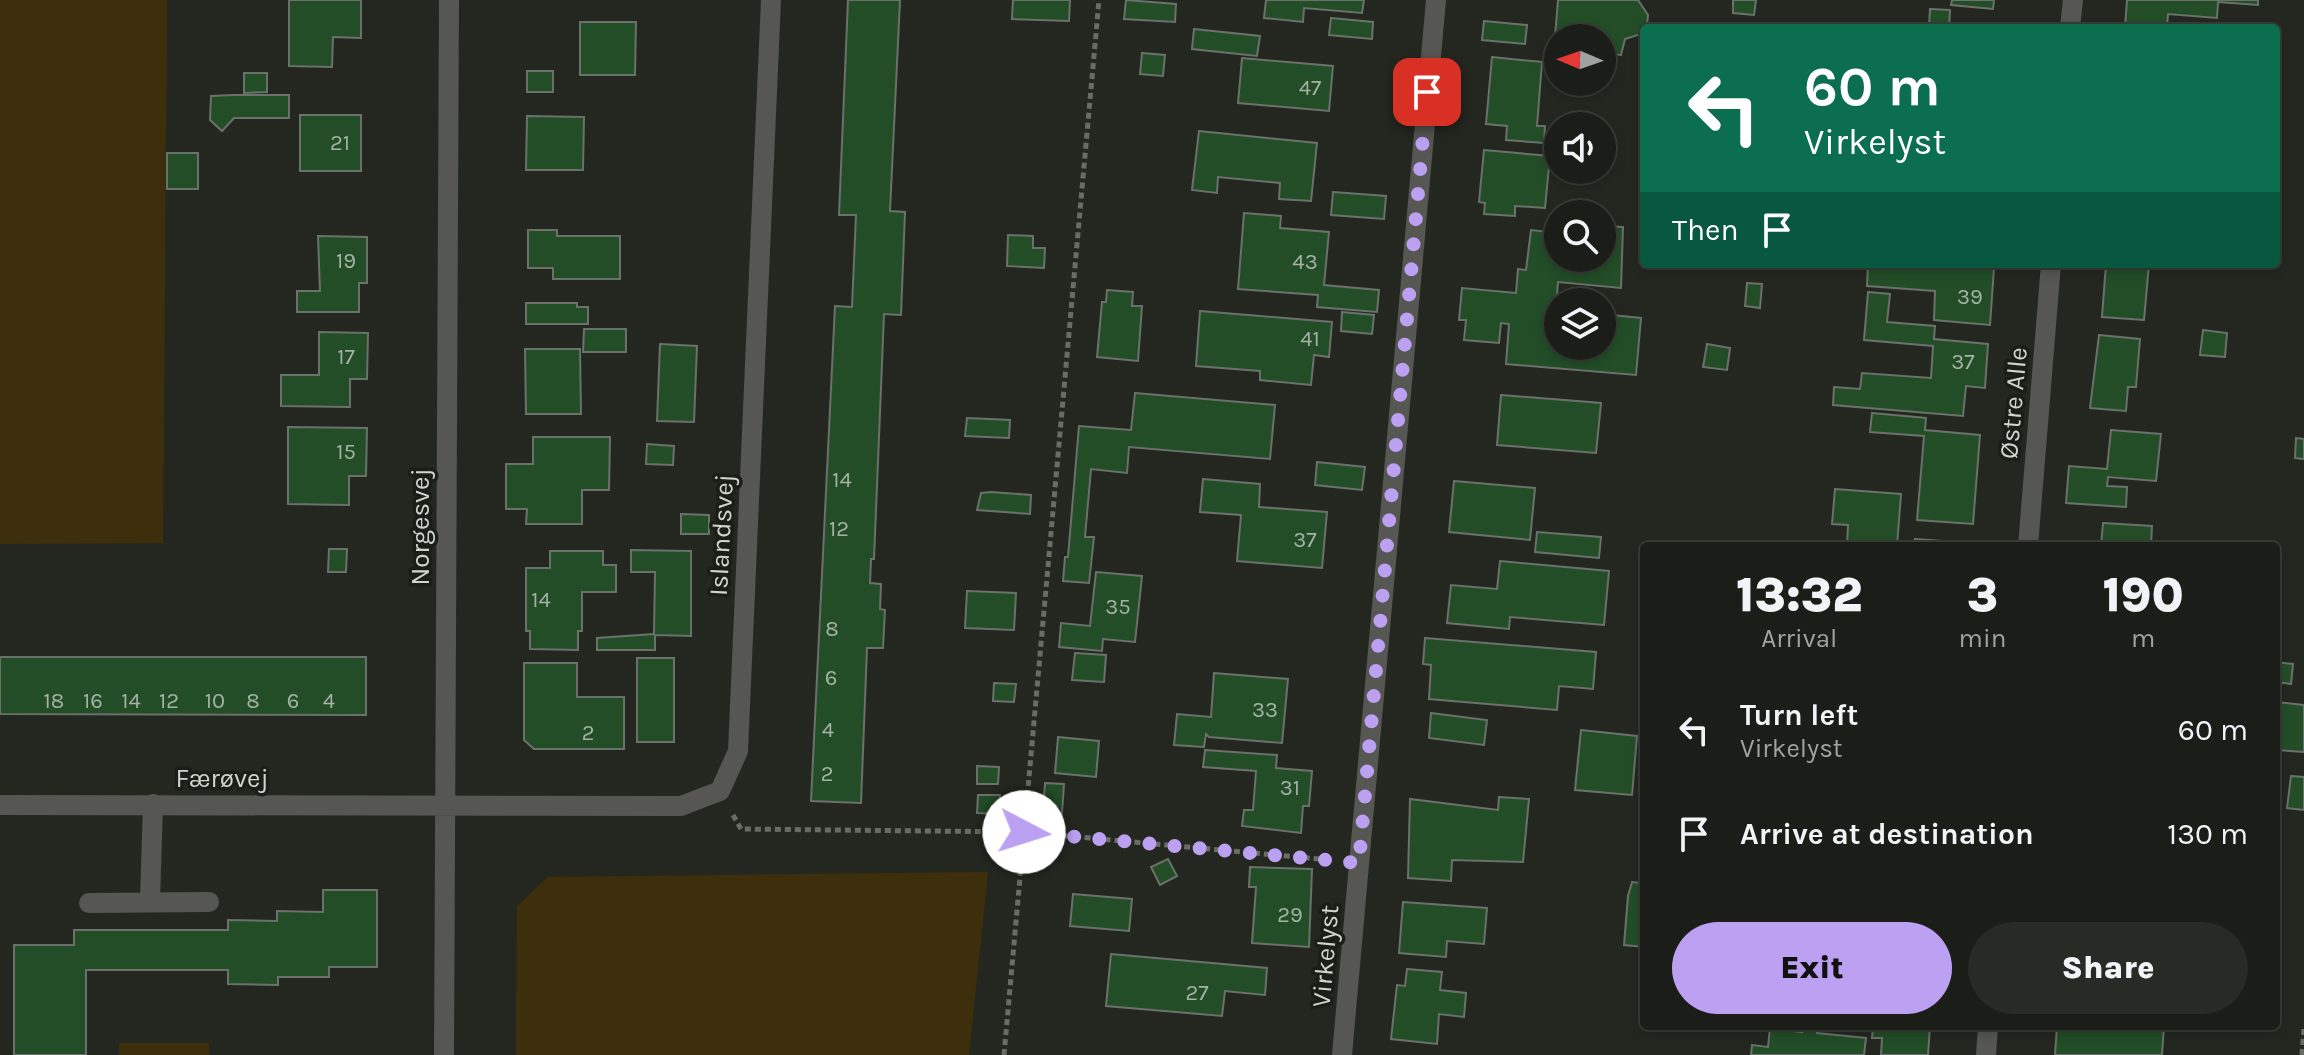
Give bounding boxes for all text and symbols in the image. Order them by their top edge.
north arrow [1544,24,1616,96]
map controls [1544,24,1616,360]
text: 60 m [1804,54,1941,119]
icon: left [1672,56,1776,160]
pin [1393,58,1461,126]
icon: arrive [1405,70,1449,114]
house number: 47 [1299,75,1321,101]
button: sound [1544,112,1616,184]
text: Virkelyst [1804,121,1946,163]
house number: 21 [330,130,350,156]
button: search [1544,200,1616,272]
icon: arrive [1755,208,1799,252]
text: Then [1672,212,1739,248]
house number: 19 [336,248,356,274]
house number: 43 [1292,249,1318,275]
house number: 39 [1957,284,1983,310]
button: layers [1544,288,1616,360]
house number: 41 [1300,326,1320,352]
house number: 17 [337,344,355,370]
street label: Østre Alle [1993,346,2034,460]
house number: 37 [1951,349,1975,375]
house number: 15 [336,439,356,465]
house number: 14 [832,467,852,493]
street label: Norgesvej [405,468,436,586]
street label: Islandsvej [703,473,740,597]
house number: 12 [829,516,849,542]
house number: 37 [1293,527,1317,553]
text: 13:32 [1736,567,1863,623]
text: 3 [1967,567,1998,623]
text: 190 [2102,567,2184,623]
house number: 14 [531,587,551,613]
house number: 35 [1105,594,1131,620]
house number: 8 [825,616,839,642]
text: Arrival [1761,623,1837,654]
text: min [1959,623,2006,654]
text: m [2131,623,2155,654]
house number: 6 [825,665,837,691]
house number: 18 [44,688,64,714]
house number: 16 [83,688,103,714]
house number: 14 [121,688,141,714]
house number: 12 [159,688,179,714]
house number: 10 [205,688,225,714]
house number: 8 [246,688,260,714]
house number: 6 [287,688,299,714]
house number: 4 [323,688,335,714]
house number: 33 [1252,697,1278,723]
text: Turn left [1740,697,1858,733]
icon: left [1672,708,1716,752]
text: 60 m [2178,712,2248,748]
house number: 4 [822,717,834,743]
house number: 2 [582,720,594,746]
text: Virkelyst [1740,733,1843,764]
house number: 2 [821,761,833,787]
street label: Færøvej [175,763,269,794]
house number: 31 [1280,775,1300,801]
position arrow [982,790,1066,874]
icon: arrive [1672,812,1716,856]
text: Arrive at destination [1740,816,2034,852]
text: 130 m [2167,816,2248,852]
house number: 29 [1277,902,1303,928]
street label: Virkelyst [1306,903,1345,1009]
button: Exit [1672,922,1952,1014]
button: Share [1968,922,2248,1014]
house number: 27 [1185,980,1209,1006]

